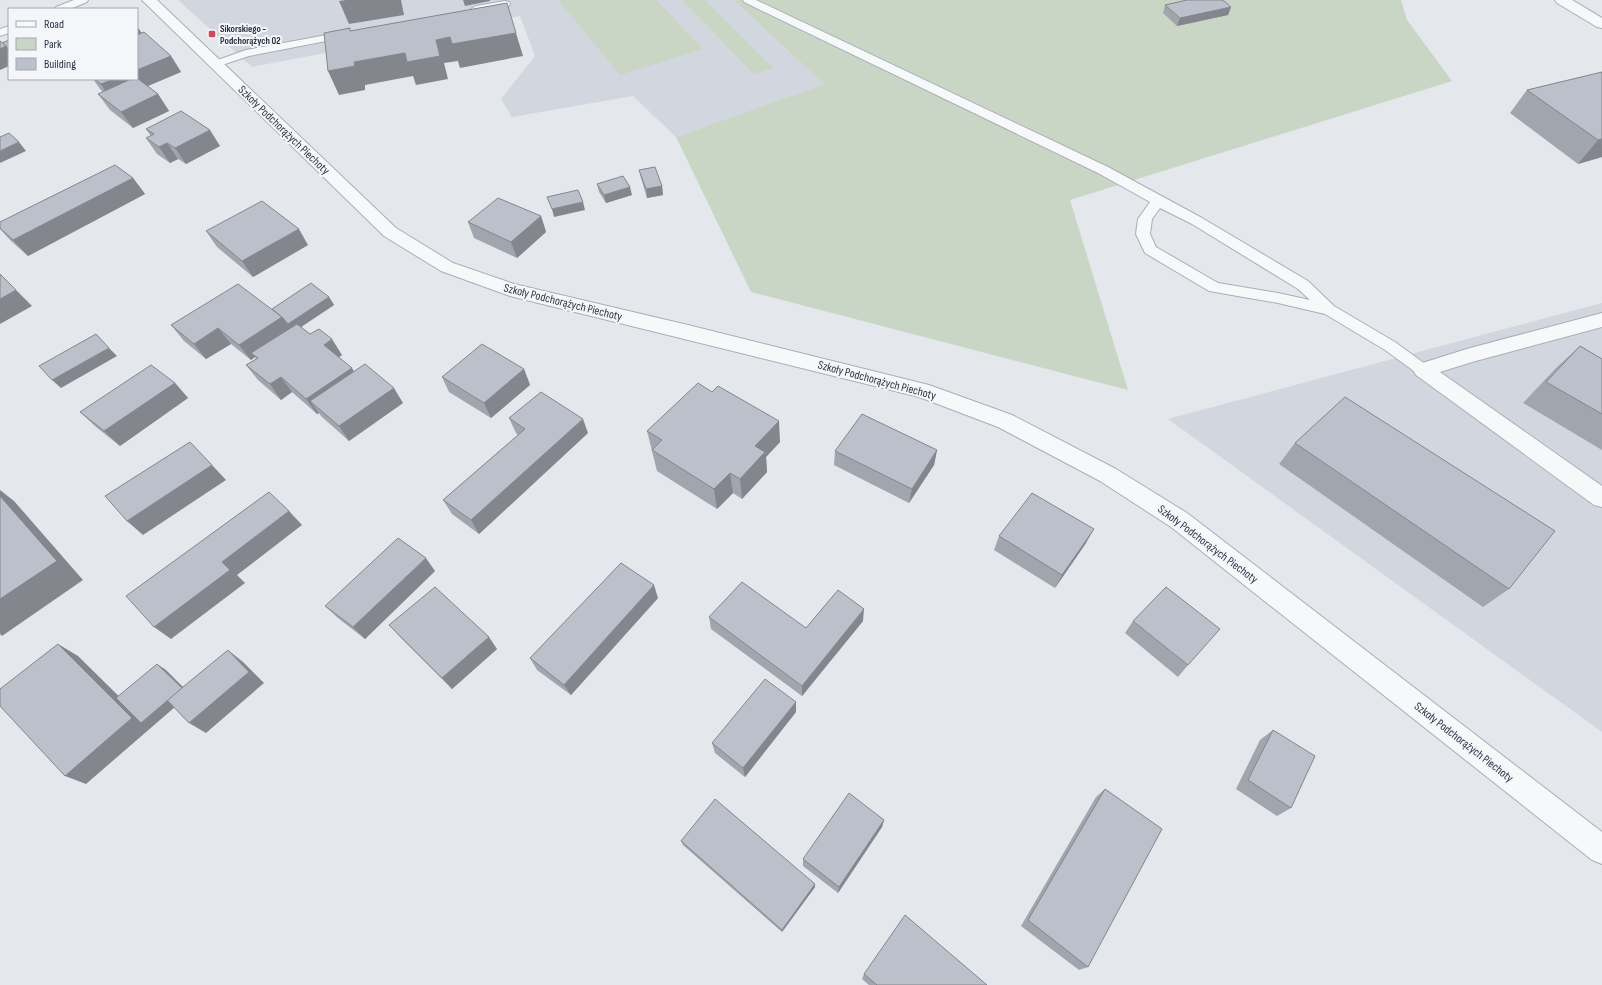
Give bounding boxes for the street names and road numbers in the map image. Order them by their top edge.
street label: Szkoły Podchorążych Piechoty [235,83,333,178]
street label: Szkoły Podchorążych Piechoty [502,280,624,325]
street label: Szkoły Podchorążych Piechoty [816,357,938,404]
street label: Szkoły Podchorążych Piechoty [1155,502,1261,587]
street label: Szkoły Podchorążych Piechoty [1411,699,1517,786]

